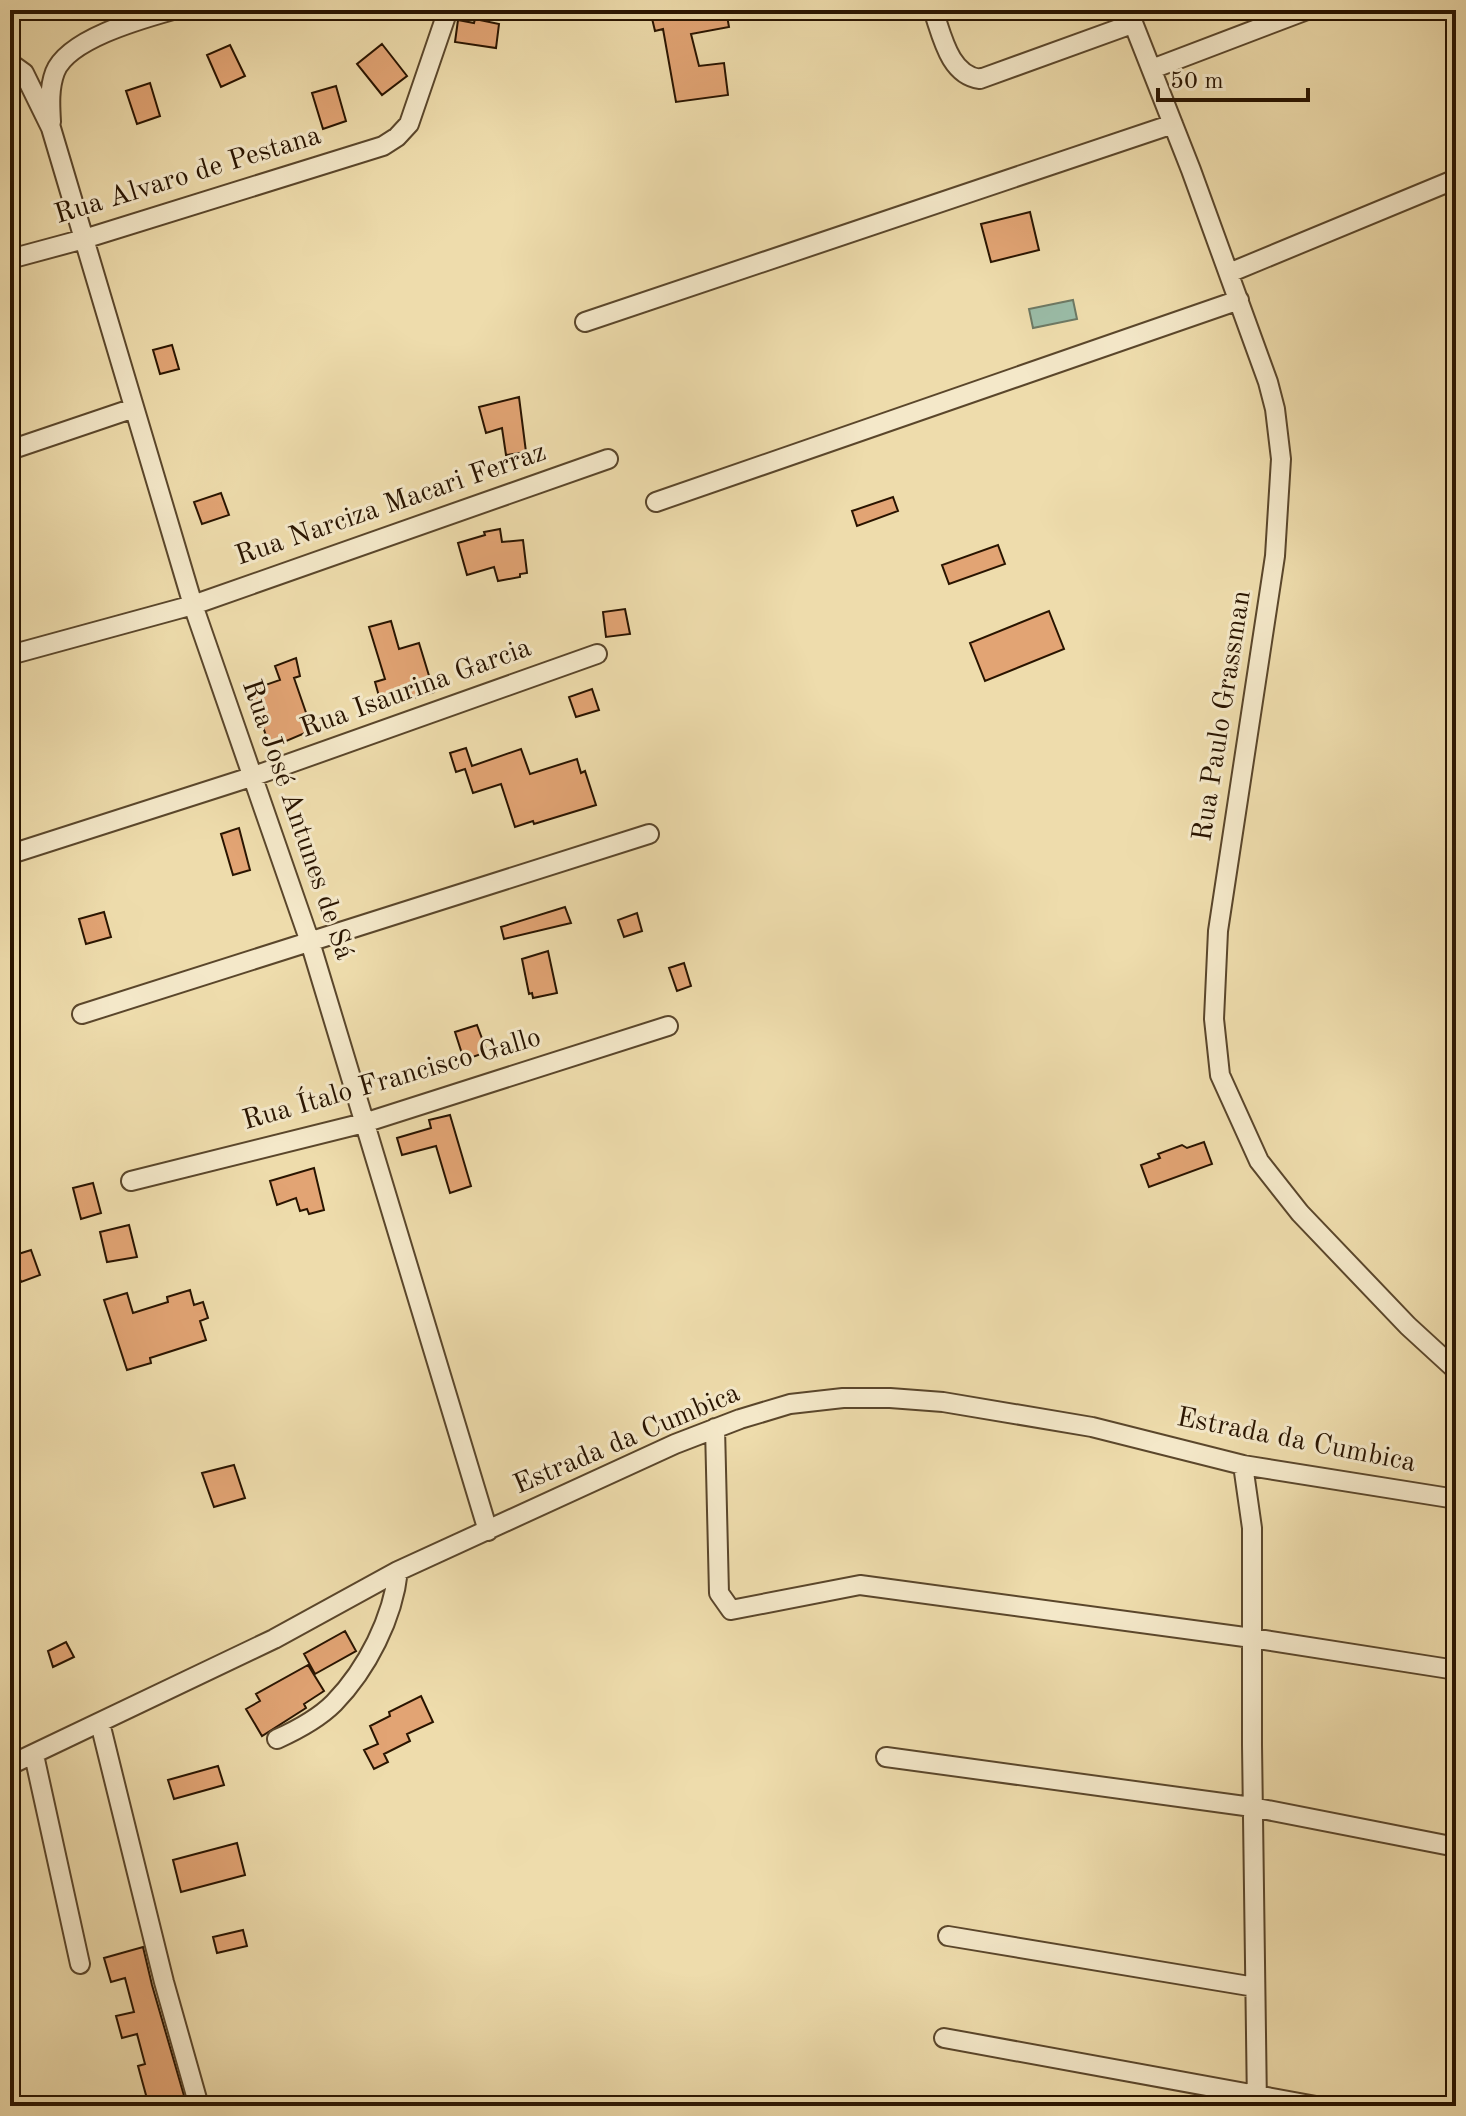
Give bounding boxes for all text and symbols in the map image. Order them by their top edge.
scale bar [1158,52,1308,102]
text: 50 m [1170,70,1224,94]
street label: Rua Alvaro de Pestana [51,122,325,230]
street label: Rua Narciza Macari Ferraz [232,439,550,571]
street label: Rua Paulo Grassman [1189,589,1257,843]
street label: Rua Isaurina Garcia [297,634,535,744]
street label: Rua José Antunes de Sá [236,676,358,964]
street label: Rua Ítalo Francisco Gallo [238,1019,544,1136]
street label: Estrada da Cumbica [510,1380,744,1500]
street label: Estrada da Cumbica [1174,1404,1418,1478]

